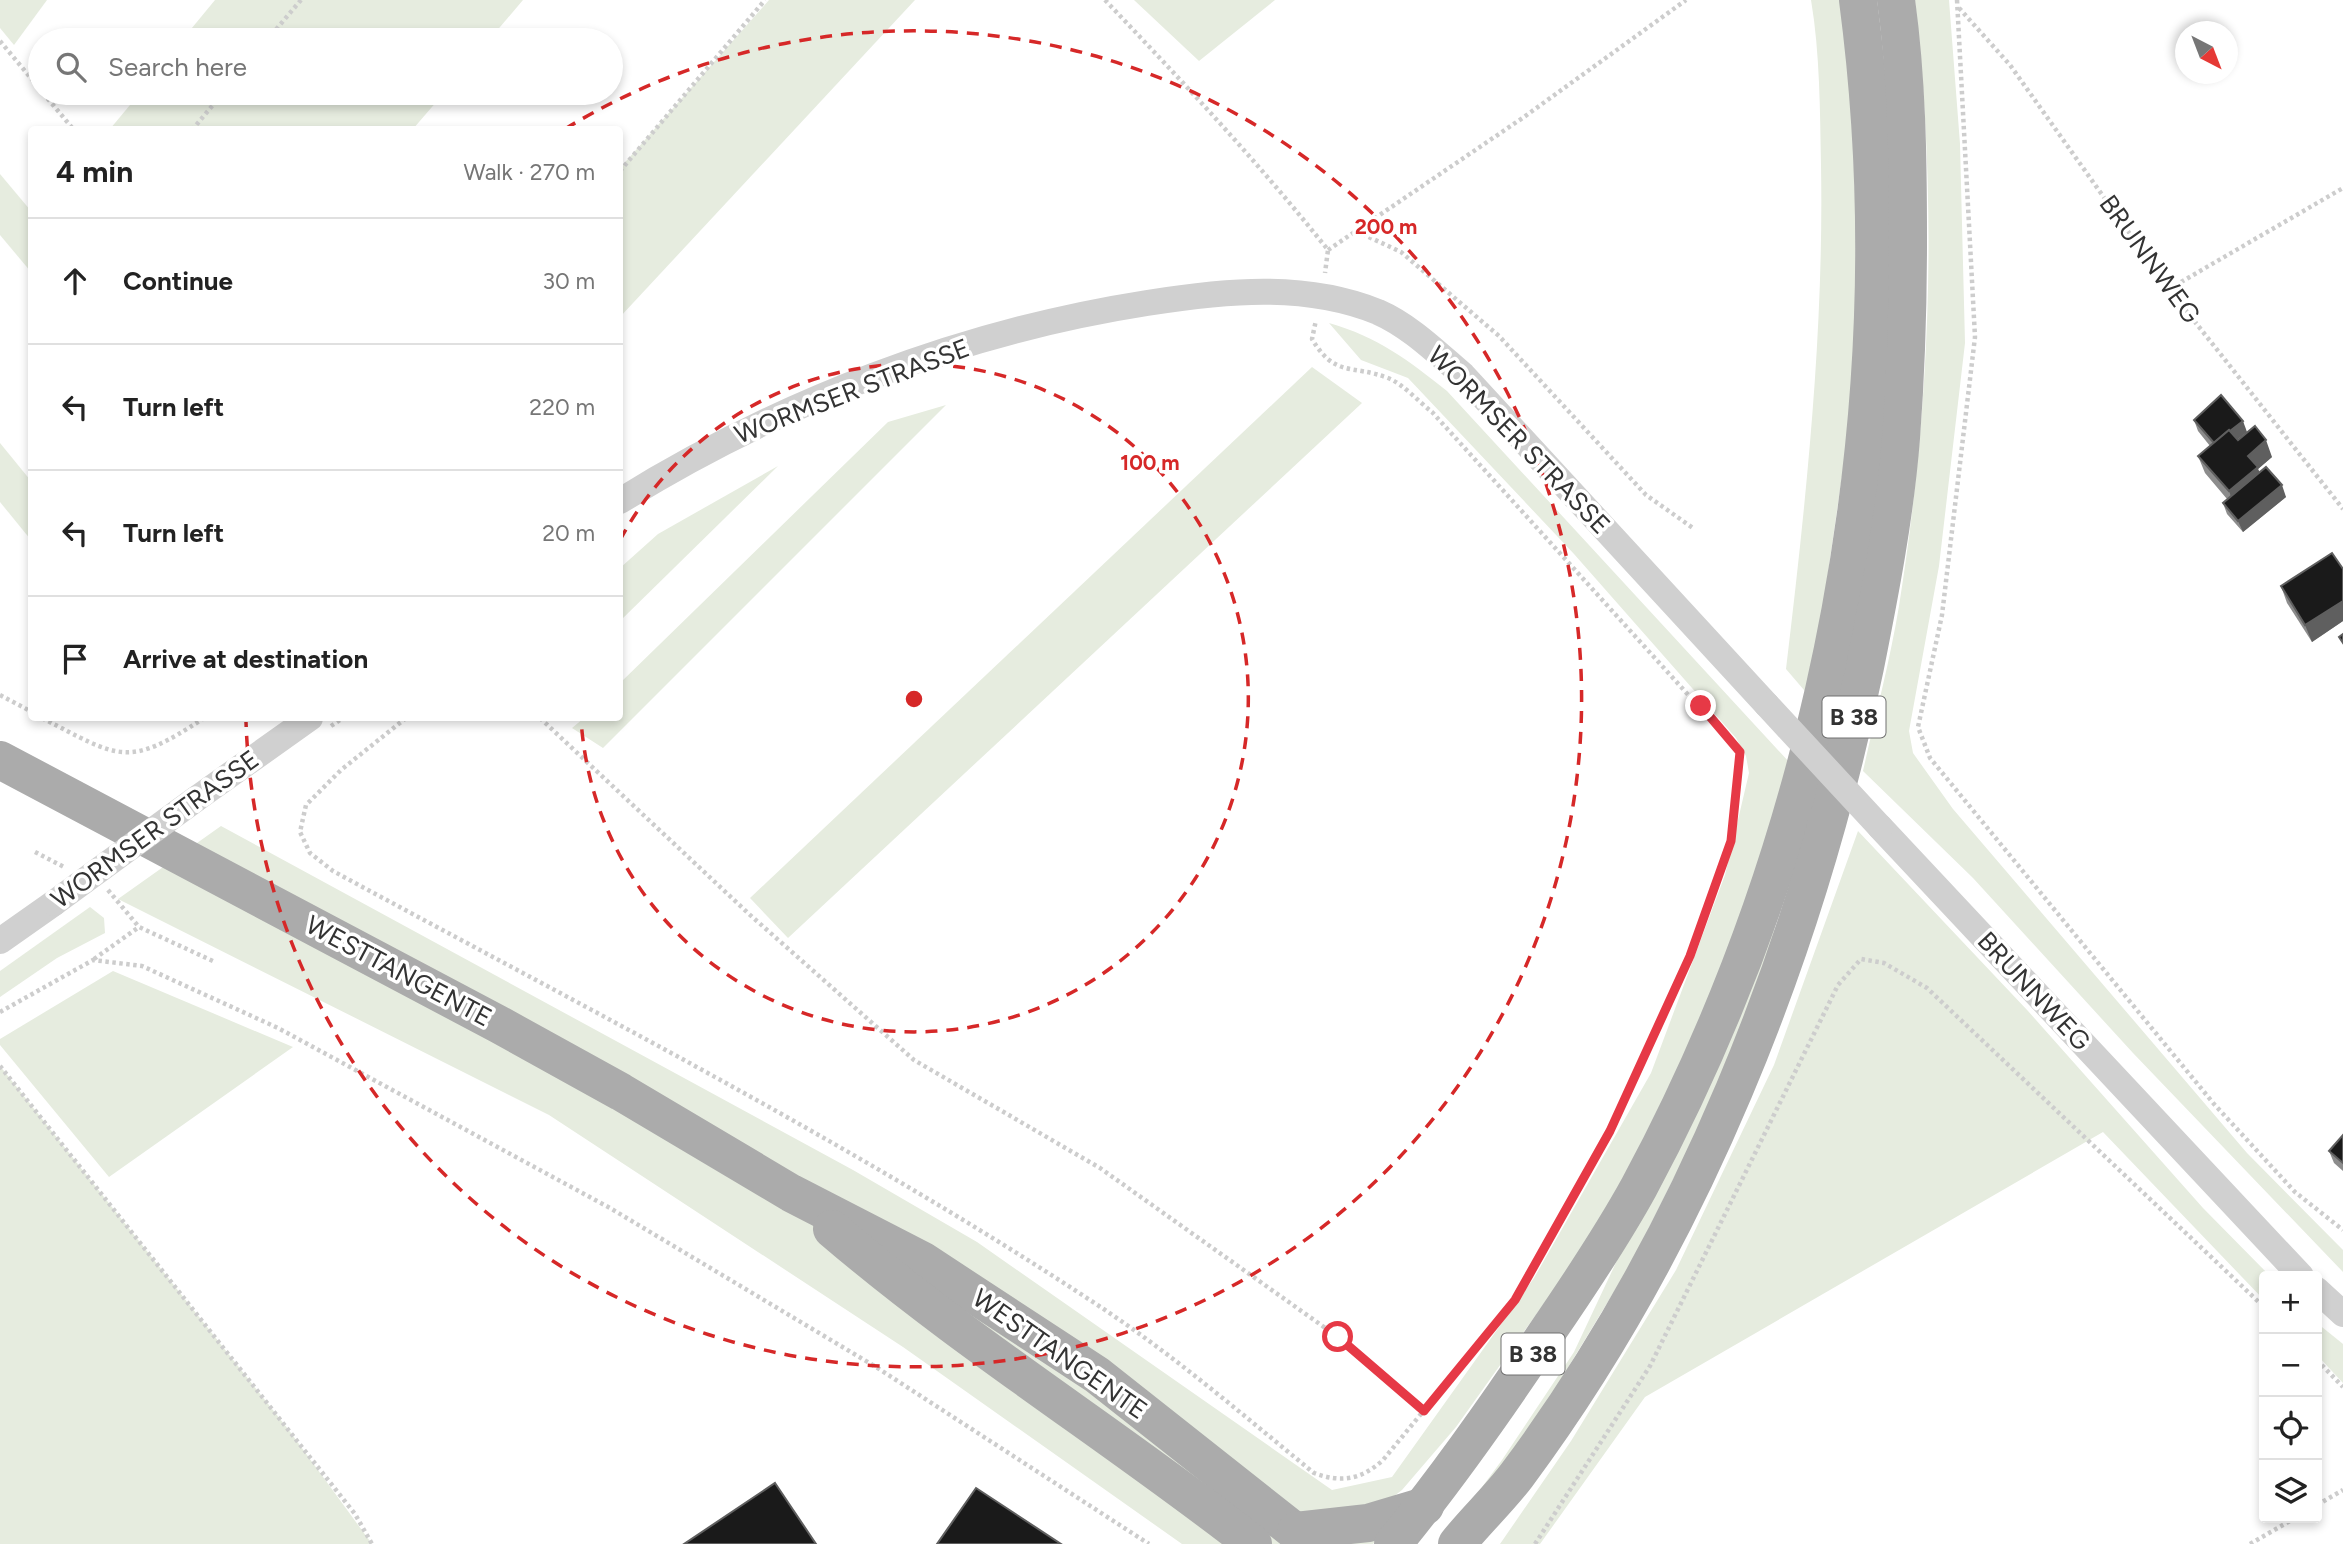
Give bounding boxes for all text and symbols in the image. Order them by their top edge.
north arrow [2175,21,2238,84]
search box [28,28,623,105]
icon: search [52,48,90,86]
text: Search here [108,51,247,83]
text: 4 min [56,153,133,190]
text: Walk · 270 m [464,158,595,186]
street label: BRUNNWEG [2093,189,2207,329]
text: 200 m [1355,214,1417,239]
icon: ahead [56,262,94,300]
text: Continue [123,265,233,297]
text: 30 m [542,267,595,295]
street label: WORMSER STRASSE [730,331,974,451]
street label: WORMSER STRASSE [1421,339,1617,541]
icon: left [56,388,94,426]
text: Turn left [123,391,224,423]
text: 220 m [529,393,595,421]
text: 100 m [1120,450,1180,475]
icon: left [56,514,94,552]
text: Turn left [123,517,224,549]
text: 20 m [542,519,595,547]
icon: arrive [56,640,94,678]
text: Arrive at destination [123,643,368,675]
centre of rings [902,687,926,711]
route end [1685,690,1716,721]
road number: B 38 [1822,696,1885,738]
street label: WORMSER STRASSE [45,743,265,915]
street label: WESTTANGENTE [301,909,497,1033]
street label: BRUNNWEG [1971,925,2097,1057]
map controls [2259,1271,2322,1523]
button: + [2259,1271,2322,1334]
street label: WESTTANGENTE [966,1282,1154,1426]
route start [1322,1321,1353,1352]
road number: B 38 [1502,1334,1564,1374]
button: − [2259,1334,2322,1397]
button: locate [2259,1397,2322,1460]
button: layers [2259,1460,2322,1523]

